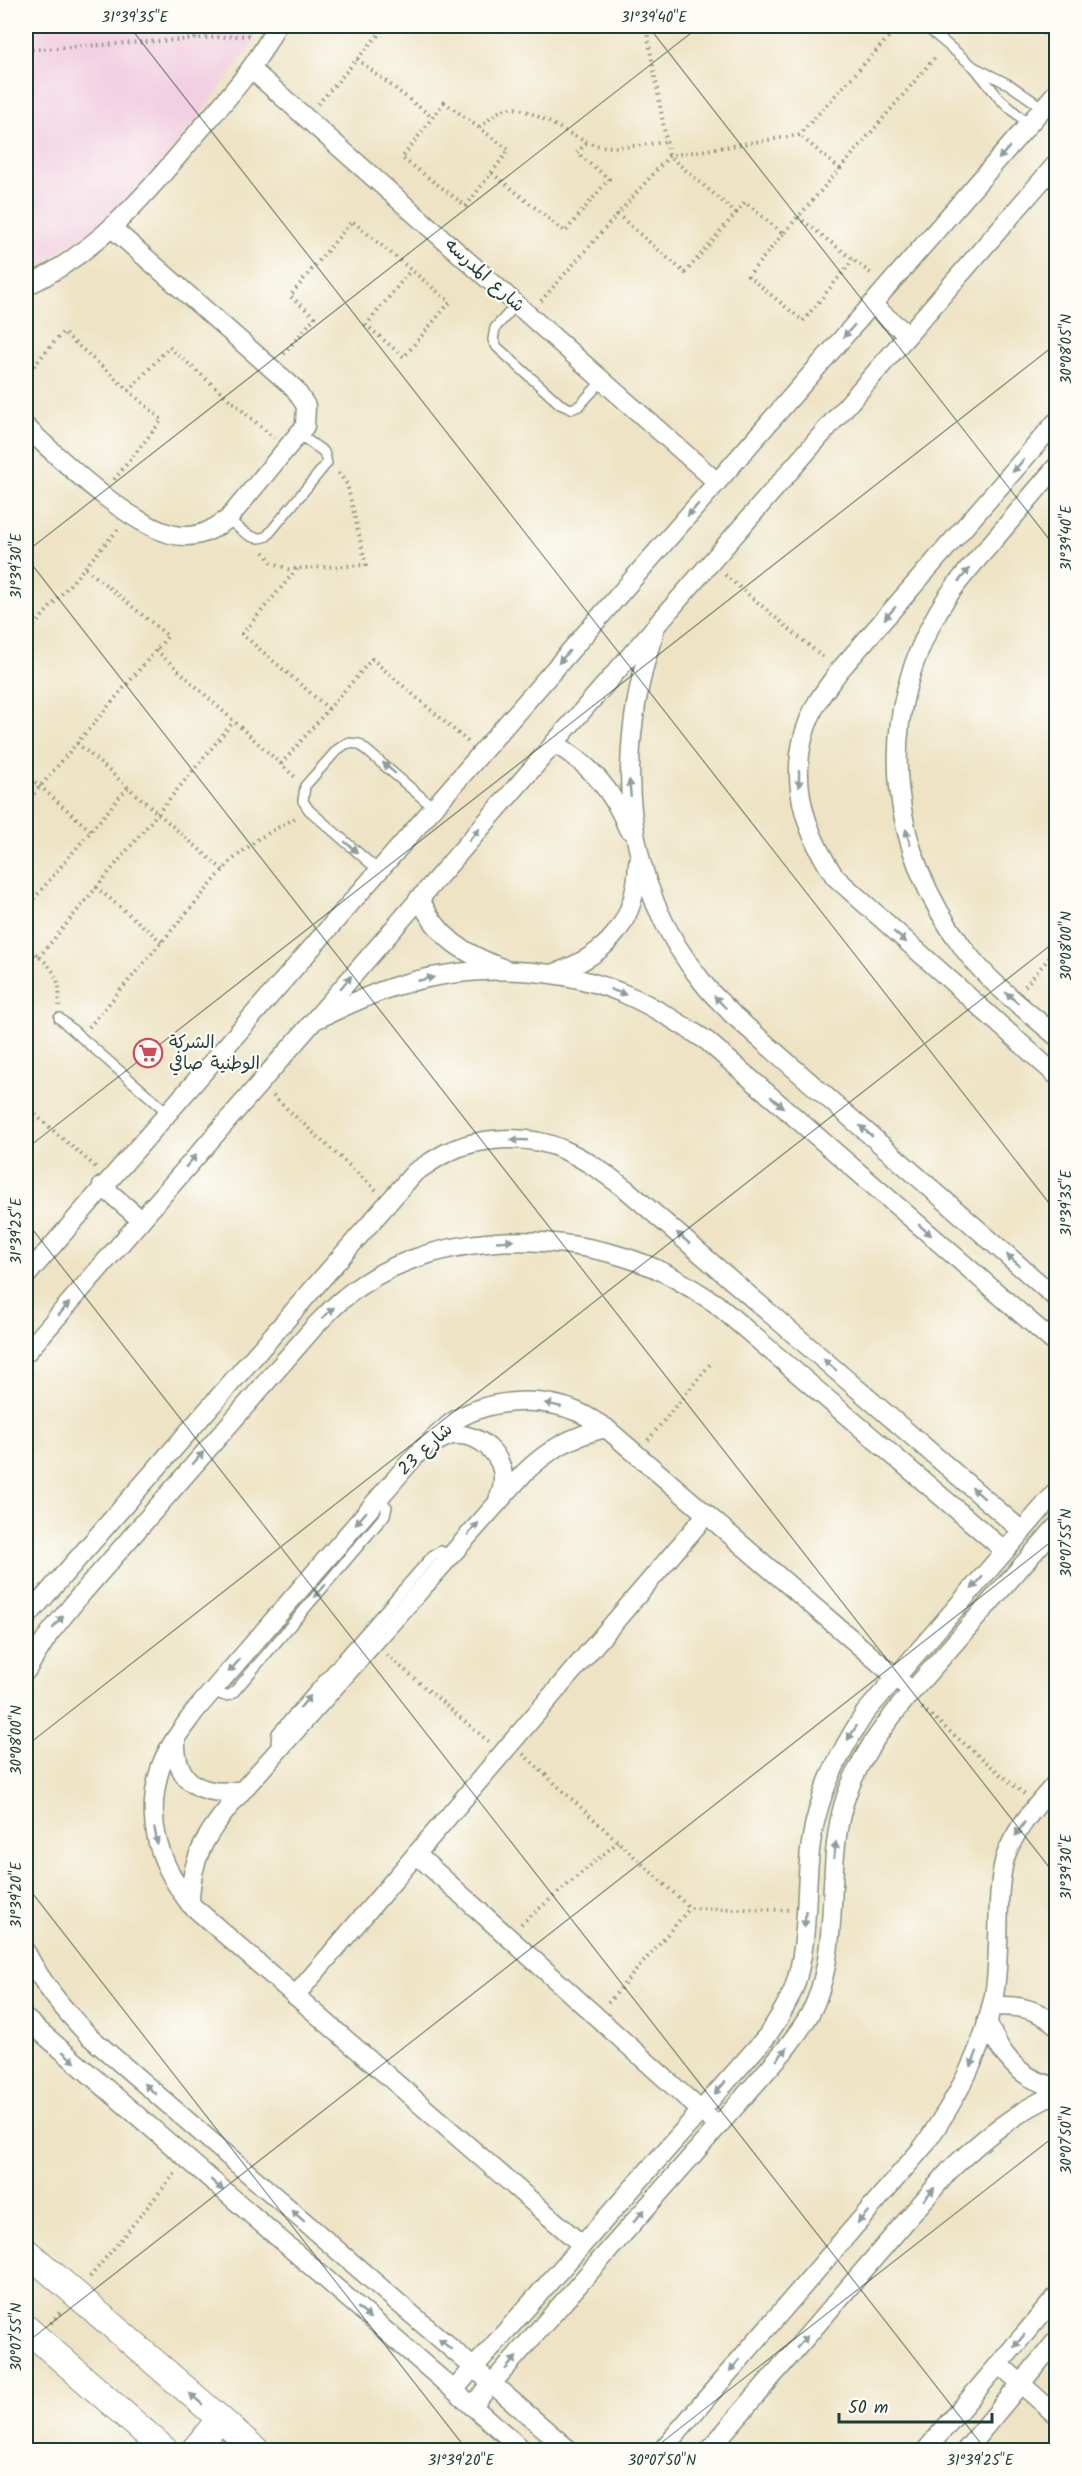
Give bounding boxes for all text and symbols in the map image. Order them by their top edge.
text: 31°39'35"E [102,6,170,30]
text: 31°39'40"E [621,6,688,30]
one-way arrow [998,145,1011,160]
street label: شارع المدرسه [437,232,531,320]
text: 30°08'05"N [1055,314,1079,384]
one-way arrow [842,323,855,339]
one-way arrow [1012,458,1025,473]
one-way arrow [687,502,700,517]
text: 31°39'40"E [1055,504,1079,571]
text: 31°39'30"E [5,532,29,599]
one-way arrow [957,568,970,583]
one-way arrow [884,605,897,620]
one-way arrow [558,649,571,664]
one-way arrow [381,762,397,775]
one-way arrow [795,769,804,788]
one-way arrow [625,779,635,798]
one-way arrow [467,828,480,843]
one-way arrow [903,828,912,846]
one-way arrow [343,840,358,853]
text: 30°08'00"N [1055,911,1079,981]
one-way arrow [892,930,907,943]
one-way arrow [417,974,436,983]
one-way arrow [339,975,352,990]
one-way arrow [609,988,627,998]
one-way arrow [1005,992,1020,1005]
one-way arrow [714,995,728,1009]
place label: الشركة الوطنية صافي [169,1029,260,1079]
supermarket icon: الشركة الوطنية صافي [132,1037,164,1069]
one-way arrow [769,1096,785,1109]
one-way arrow [859,1125,874,1138]
one-way arrow [509,1136,528,1145]
one-way arrow [184,1154,197,1169]
text: 31°39'35"E [1055,1168,1079,1236]
text: 31°39'25"E [5,1196,29,1264]
one-way arrow [917,1223,932,1237]
one-way arrow [676,1232,691,1245]
one-way arrow [495,1236,514,1245]
one-way arrow [1005,1253,1020,1267]
one-way arrow [57,1301,70,1317]
one-way arrow [321,1306,336,1320]
one-way arrow [822,1359,838,1372]
one-way arrow [543,1400,562,1410]
street label: شارع 23 [392,1417,460,1483]
one-way arrow [192,1450,205,1466]
one-way arrow [971,1487,986,1500]
text: 30°07'55"N [1055,1509,1079,1577]
one-way arrow [355,1510,368,1525]
one-way arrow [466,1521,480,1536]
one-way arrow [970,1575,983,1591]
one-way arrow [314,1583,327,1598]
one-way arrow [51,1615,64,1630]
one-way arrow [228,1658,241,1673]
one-way arrow [298,1695,311,1710]
text: 30°08'00"N [5,1705,29,1775]
one-way arrow [847,1725,858,1741]
one-way arrow [1015,1821,1026,1837]
one-way arrow [152,1827,161,1846]
text: 31°39'30"E [1055,1833,1079,1900]
one-way arrow [830,1840,840,1859]
text: 31°39'20"E [5,1861,29,1928]
one-way arrow [800,1910,810,1929]
one-way arrow [775,2046,788,2062]
one-way arrow [969,2050,978,2068]
one-way arrow [62,2051,77,2064]
one-way arrow [714,2080,727,2096]
one-way arrow [142,2082,158,2095]
text: 30°07'50"N [1055,2106,1079,2174]
one-way arrow [209,2178,224,2191]
one-way arrow [922,2187,935,2202]
one-way arrow [632,2209,645,2224]
one-way arrow [856,2209,869,2225]
one-way arrow [291,2210,306,2223]
text: 30°07'55"N [5,2303,29,2371]
one-way arrow [356,2306,371,2319]
one-way arrow [1012,2333,1025,2349]
one-way arrow [795,2335,808,2350]
one-way arrow [437,2337,453,2350]
one-way arrow [504,2355,517,2371]
one-way arrow [729,2357,742,2373]
scale bar [839,2386,992,2424]
one-way arrow [188,2392,204,2405]
text: 50 m [848,2394,888,2423]
text: 31°39'20"E [428,2449,495,2473]
text: 30°07'50"N [628,2449,696,2473]
text: 31°39'25"E [947,2449,1015,2473]

